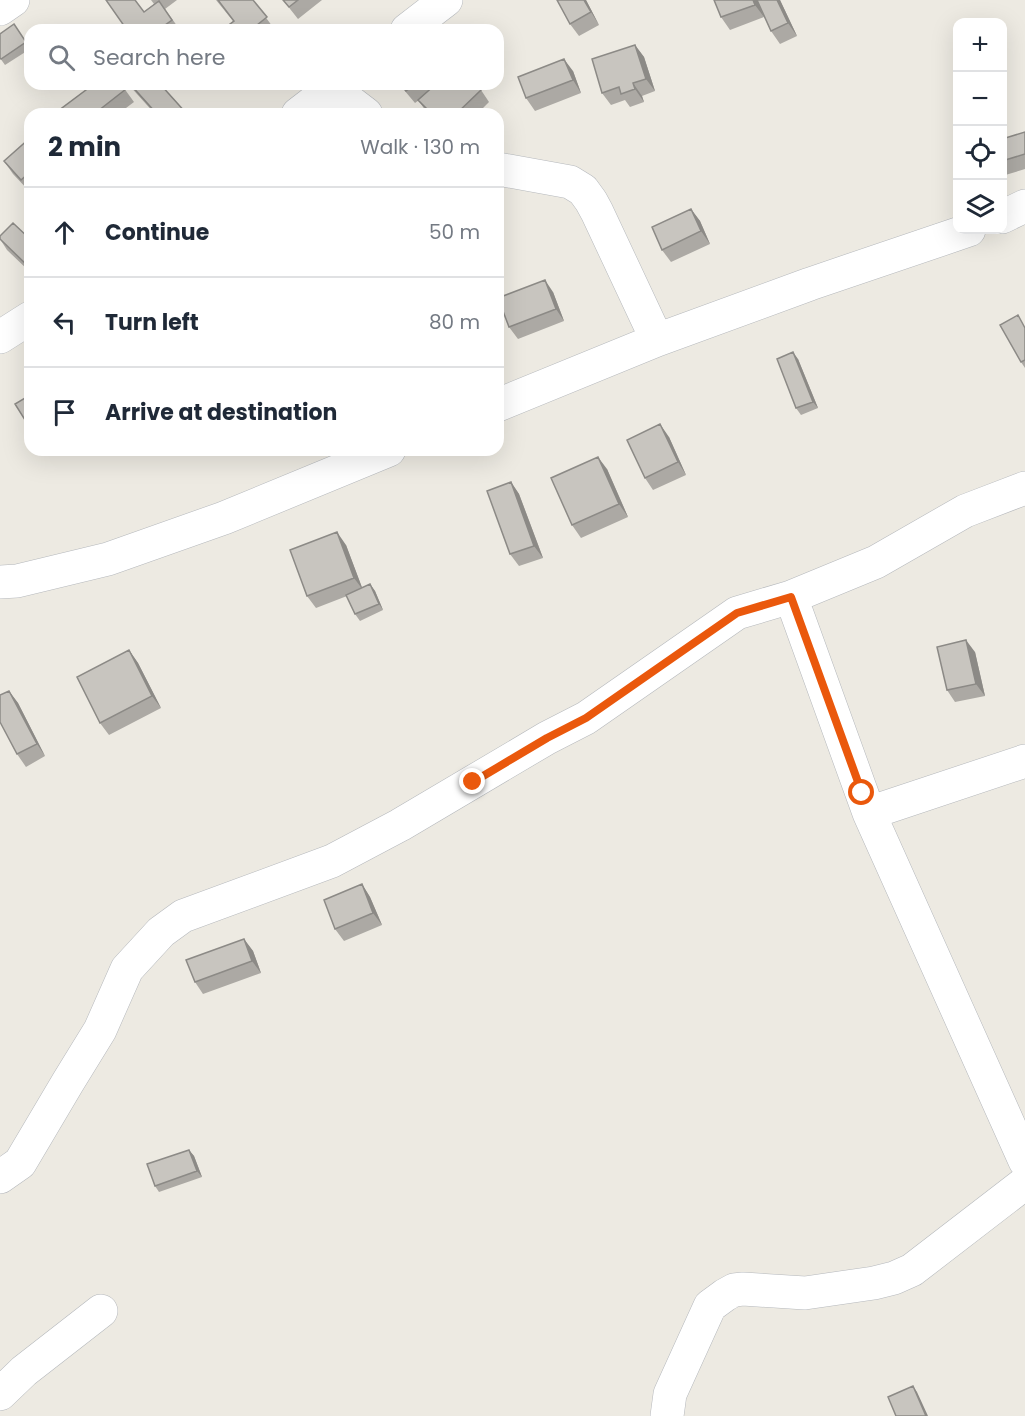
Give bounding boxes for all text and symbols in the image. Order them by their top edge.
map controls [953,18,1007,234]
button: + [953,18,1007,72]
search box [24,24,504,90]
icon: search [45,41,78,74]
text: Search here [93,42,226,73]
button: − [953,72,1007,126]
button: locate [953,126,1007,180]
text: 2 min [48,129,121,165]
text: Walk · 130 m [360,133,480,161]
button: layers [953,180,1007,234]
icon: ahead [48,216,81,249]
text: Continue [105,217,209,248]
text: 50 m [429,218,480,246]
icon: left [48,306,81,339]
text: Turn left [105,307,199,338]
text: 80 m [429,308,480,336]
icon: arrive [48,396,81,429]
text: Arrive at destination [105,397,337,428]
route end [459,768,485,794]
route start [848,779,874,805]

